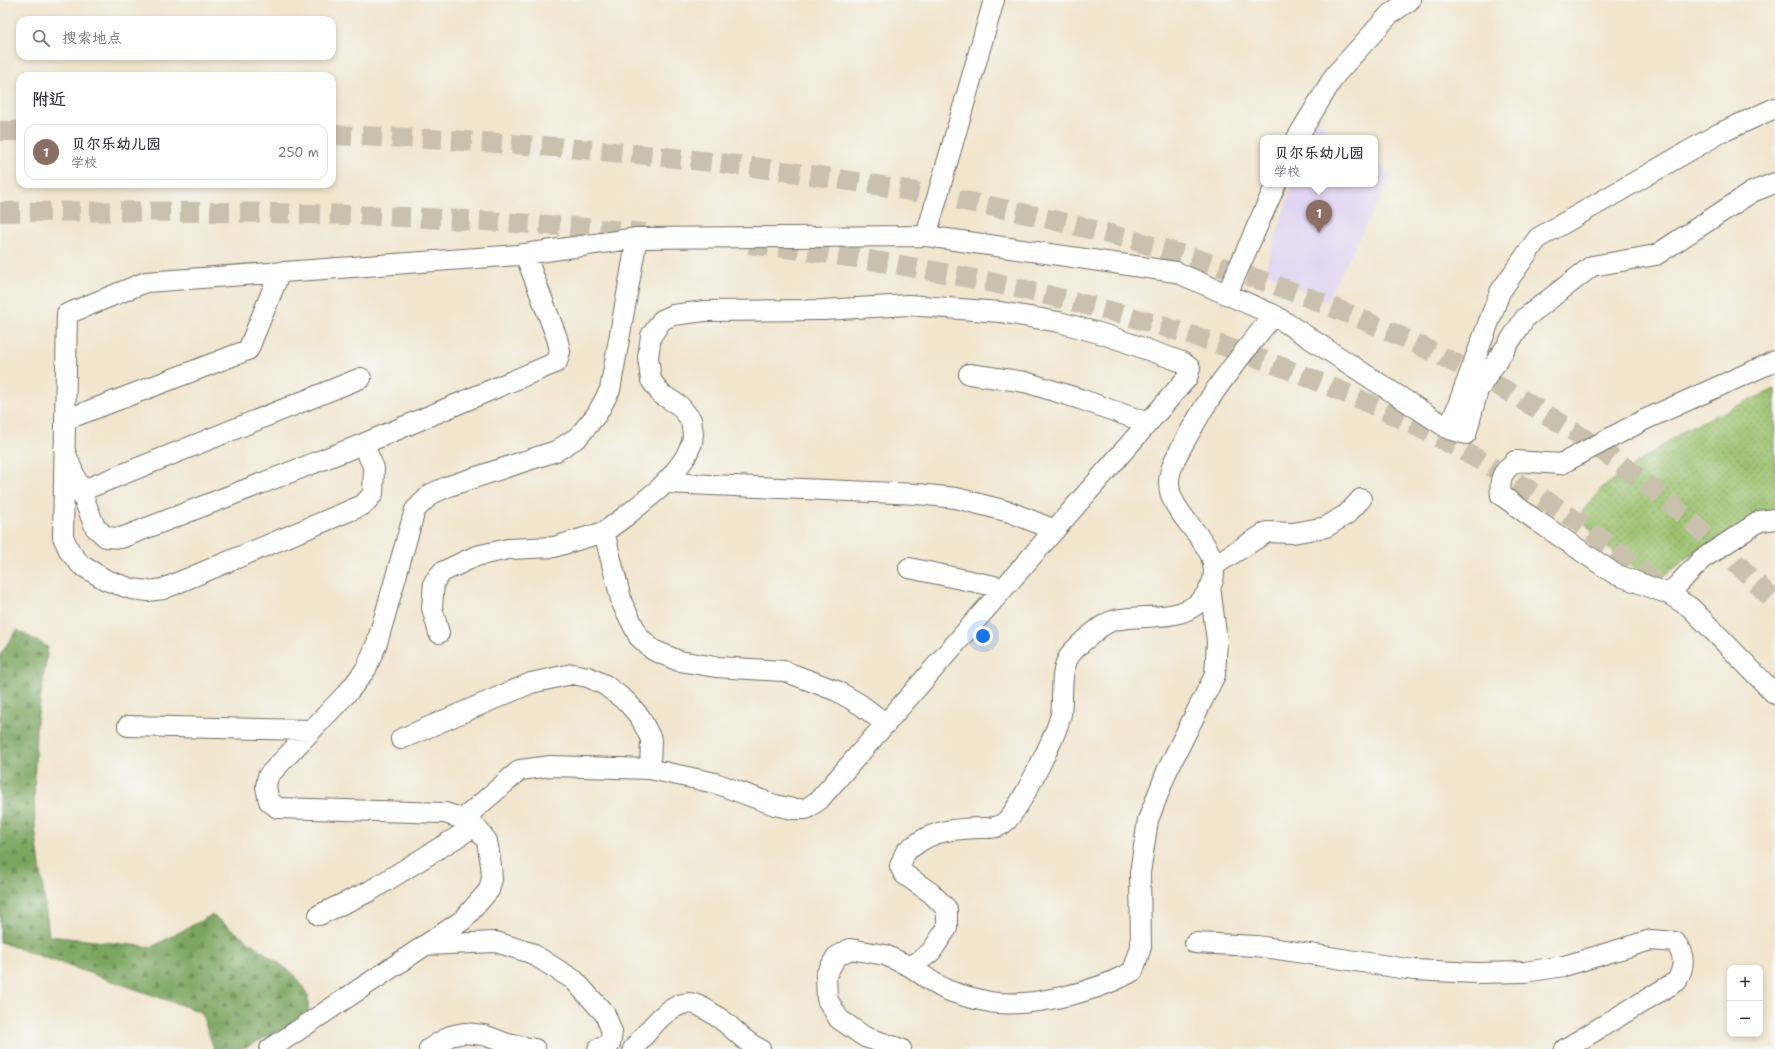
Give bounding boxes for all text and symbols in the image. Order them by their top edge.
search box [16,16,336,60]
icon: search [30,27,52,49]
text: 搜索地点 [62,28,122,48]
text: 附近 [32,88,66,110]
text: 贝尔乐幼儿园 [71,134,161,154]
popup [1260,135,1378,187]
text: 贝尔乐幼儿园 [1274,143,1364,163]
text: 1 [43,144,49,161]
text: 250 m [278,144,319,161]
text: 学校 [71,154,97,171]
text: 学校 [1274,163,1300,180]
pin: 1 [1306,200,1332,233]
your location [973,626,993,646]
map controls [1727,965,1763,1037]
button: + [1727,965,1763,1001]
button: − [1727,1001,1763,1037]

